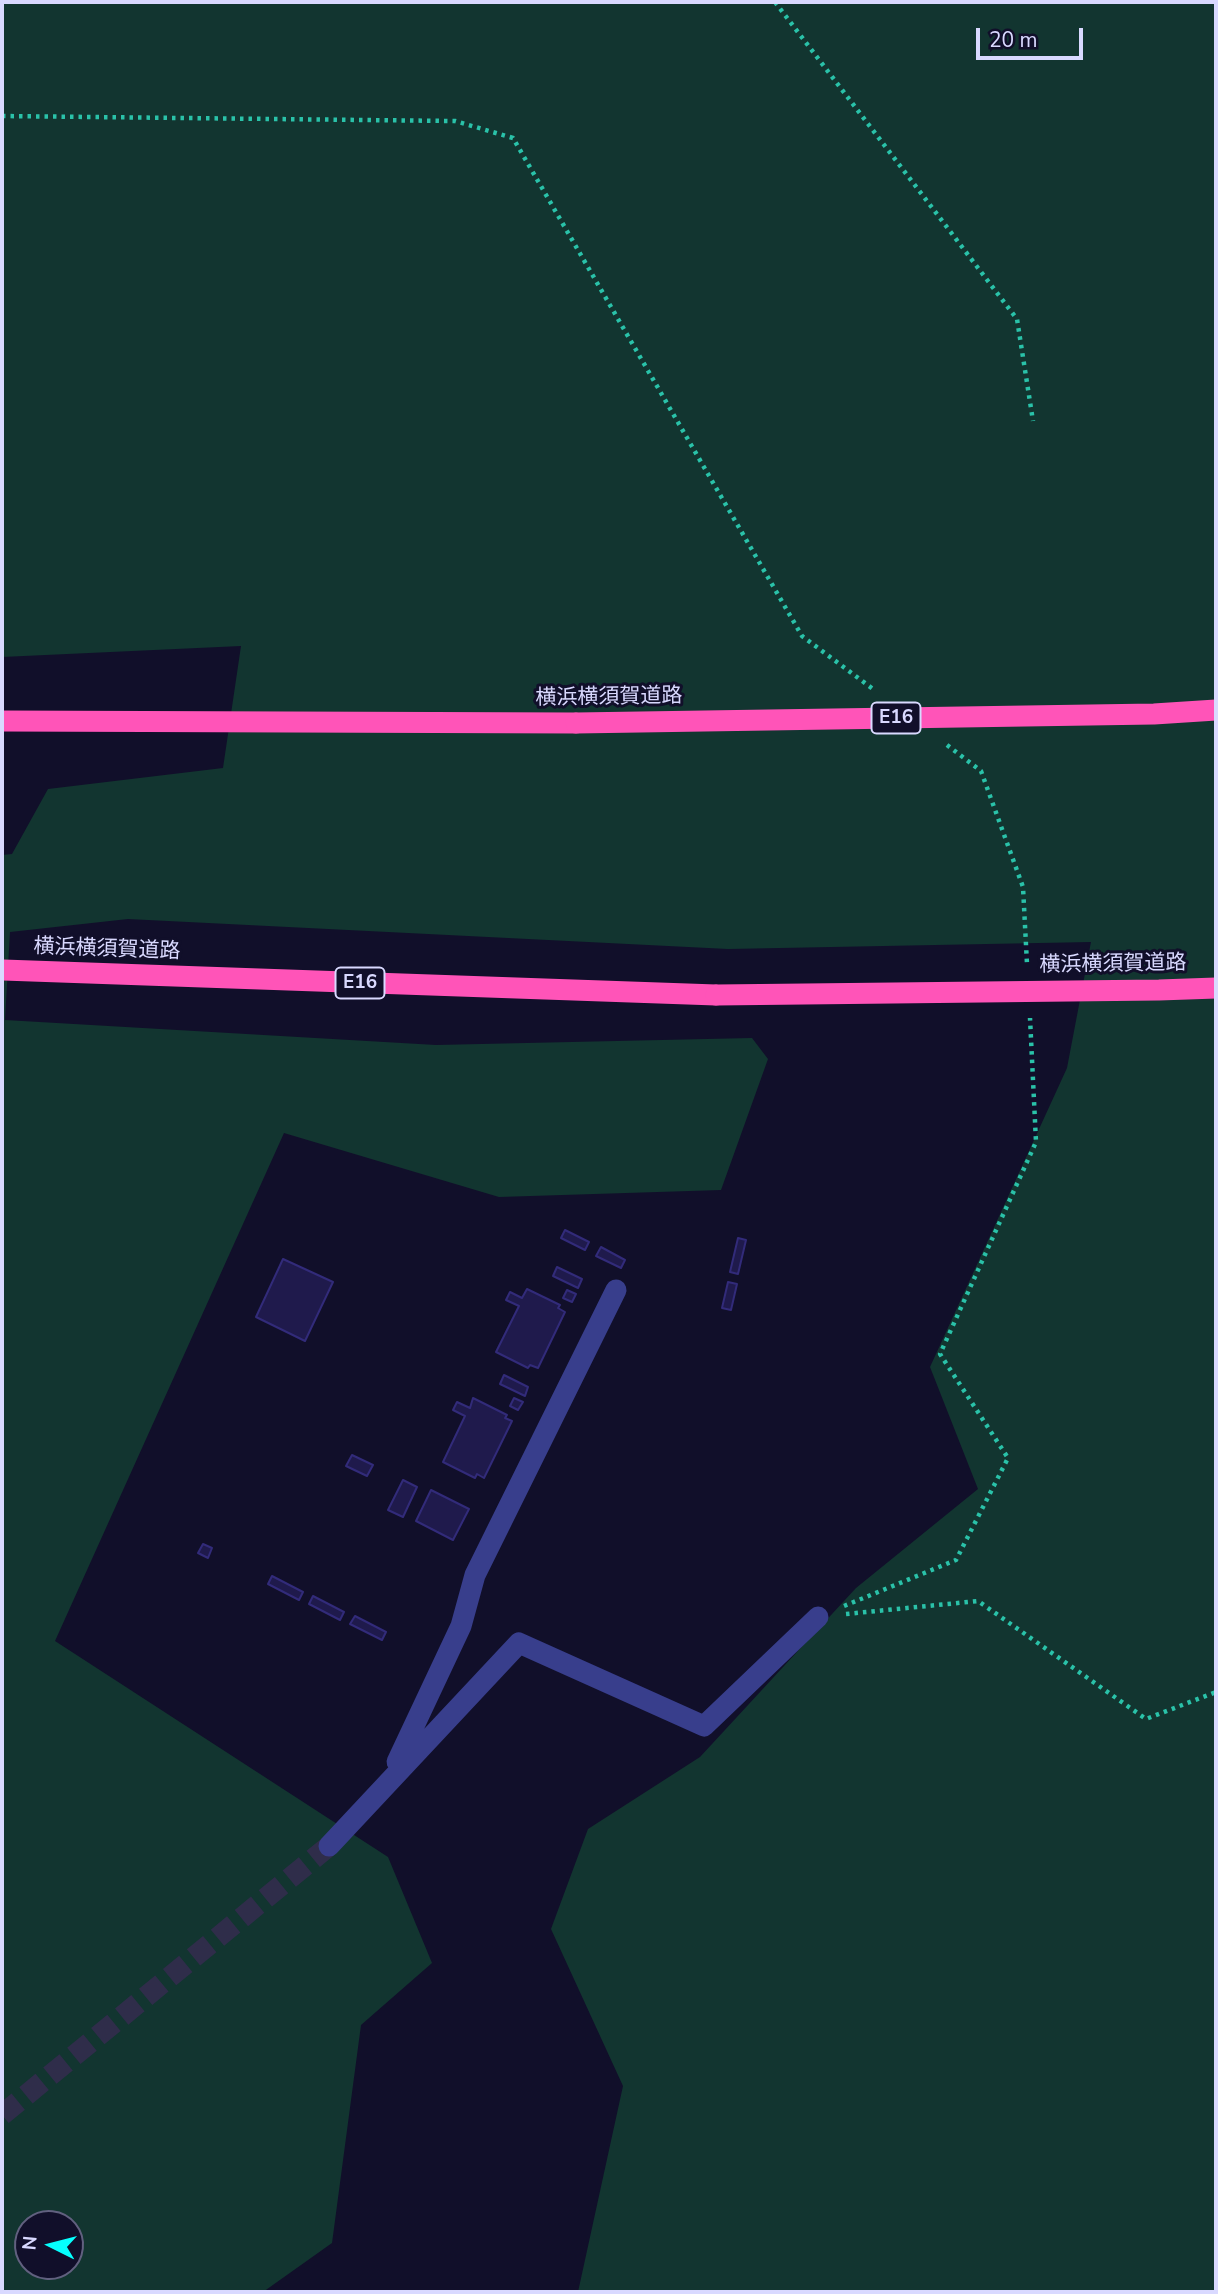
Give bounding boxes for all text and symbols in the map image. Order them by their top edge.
scale bar [980,14,1087,58]
text: 20 m [989,26,1038,54]
street label: 横浜横須賀道路 [535,684,683,712]
road number: E16 [872,702,920,734]
street label: 横浜横須賀道路 [33,935,181,965]
street label: 横浜横須賀道路 [1039,951,1187,979]
road number: E16 [336,967,384,998]
north arrow [14,2210,84,2280]
text: N [16,2235,44,2251]

